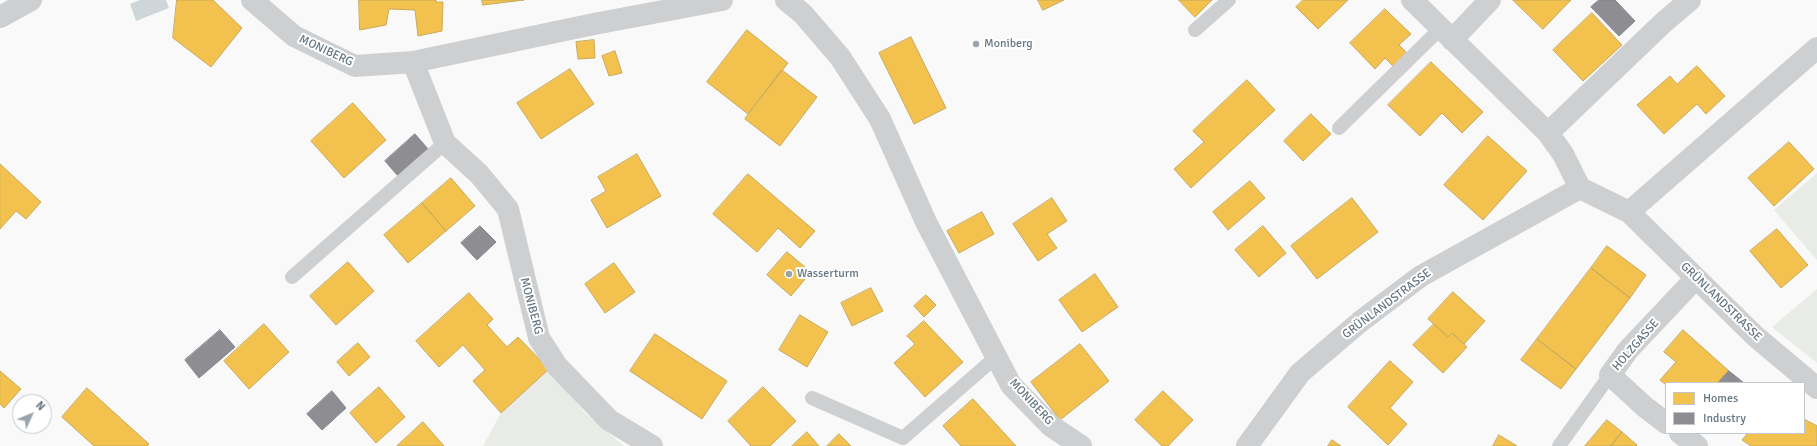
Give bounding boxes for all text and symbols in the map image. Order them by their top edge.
street label: MONIBERG [297,32,355,70]
place label: Moniberg [984,37,1033,51]
marker: Moniberg [971,39,981,49]
street label: GRÜNLANDSTRASSE [1677,260,1765,344]
street label: GRÜNLANDSTRASSE [1340,266,1434,342]
place label: Wasserturm [797,267,859,281]
marker: Wasserturm [784,269,794,279]
street label: MONIBERG [517,276,545,336]
street label: HOLZGASSE [1610,316,1662,374]
street label: MONIBERG [1006,376,1056,428]
legend [1665,382,1805,434]
text: Homes [1703,391,1738,406]
north arrow [12,394,52,434]
text: N [33,399,48,413]
text: Industry [1703,411,1746,426]

